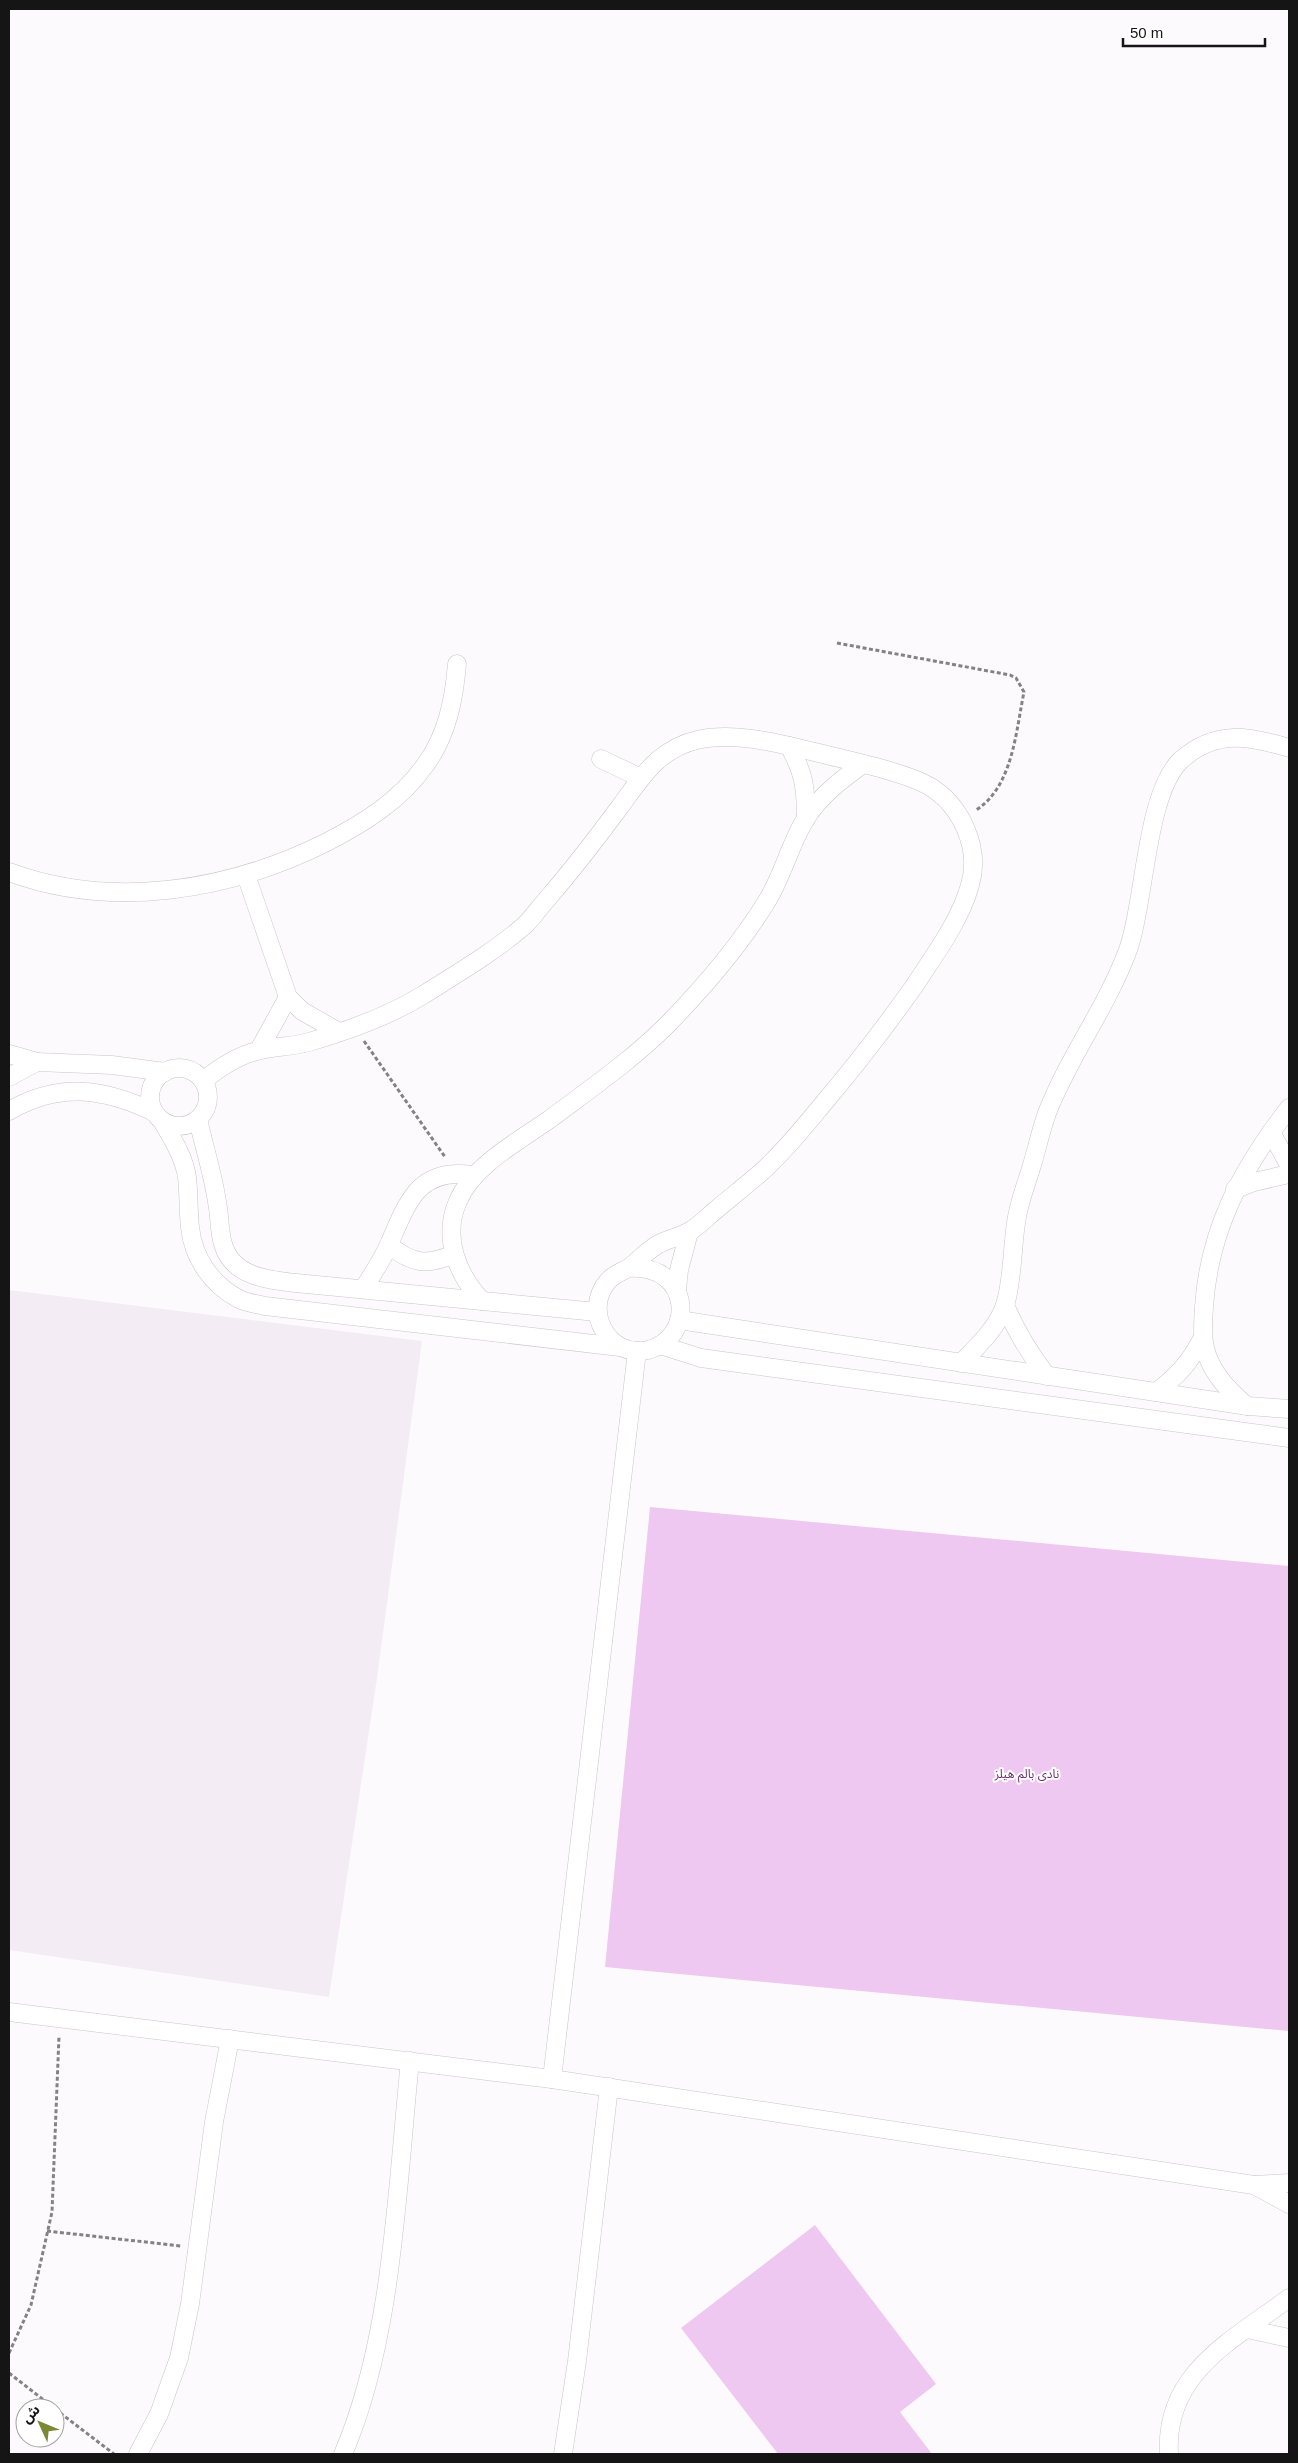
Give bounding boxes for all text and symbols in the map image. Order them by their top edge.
scale bar [1123,15,1266,47]
text: 50 m [1130,24,1163,41]
park label: نادى بالم هيلز [994,1767,1059,1783]
north arrow [15,2398,65,2448]
text: ش [18,2402,43,2426]

